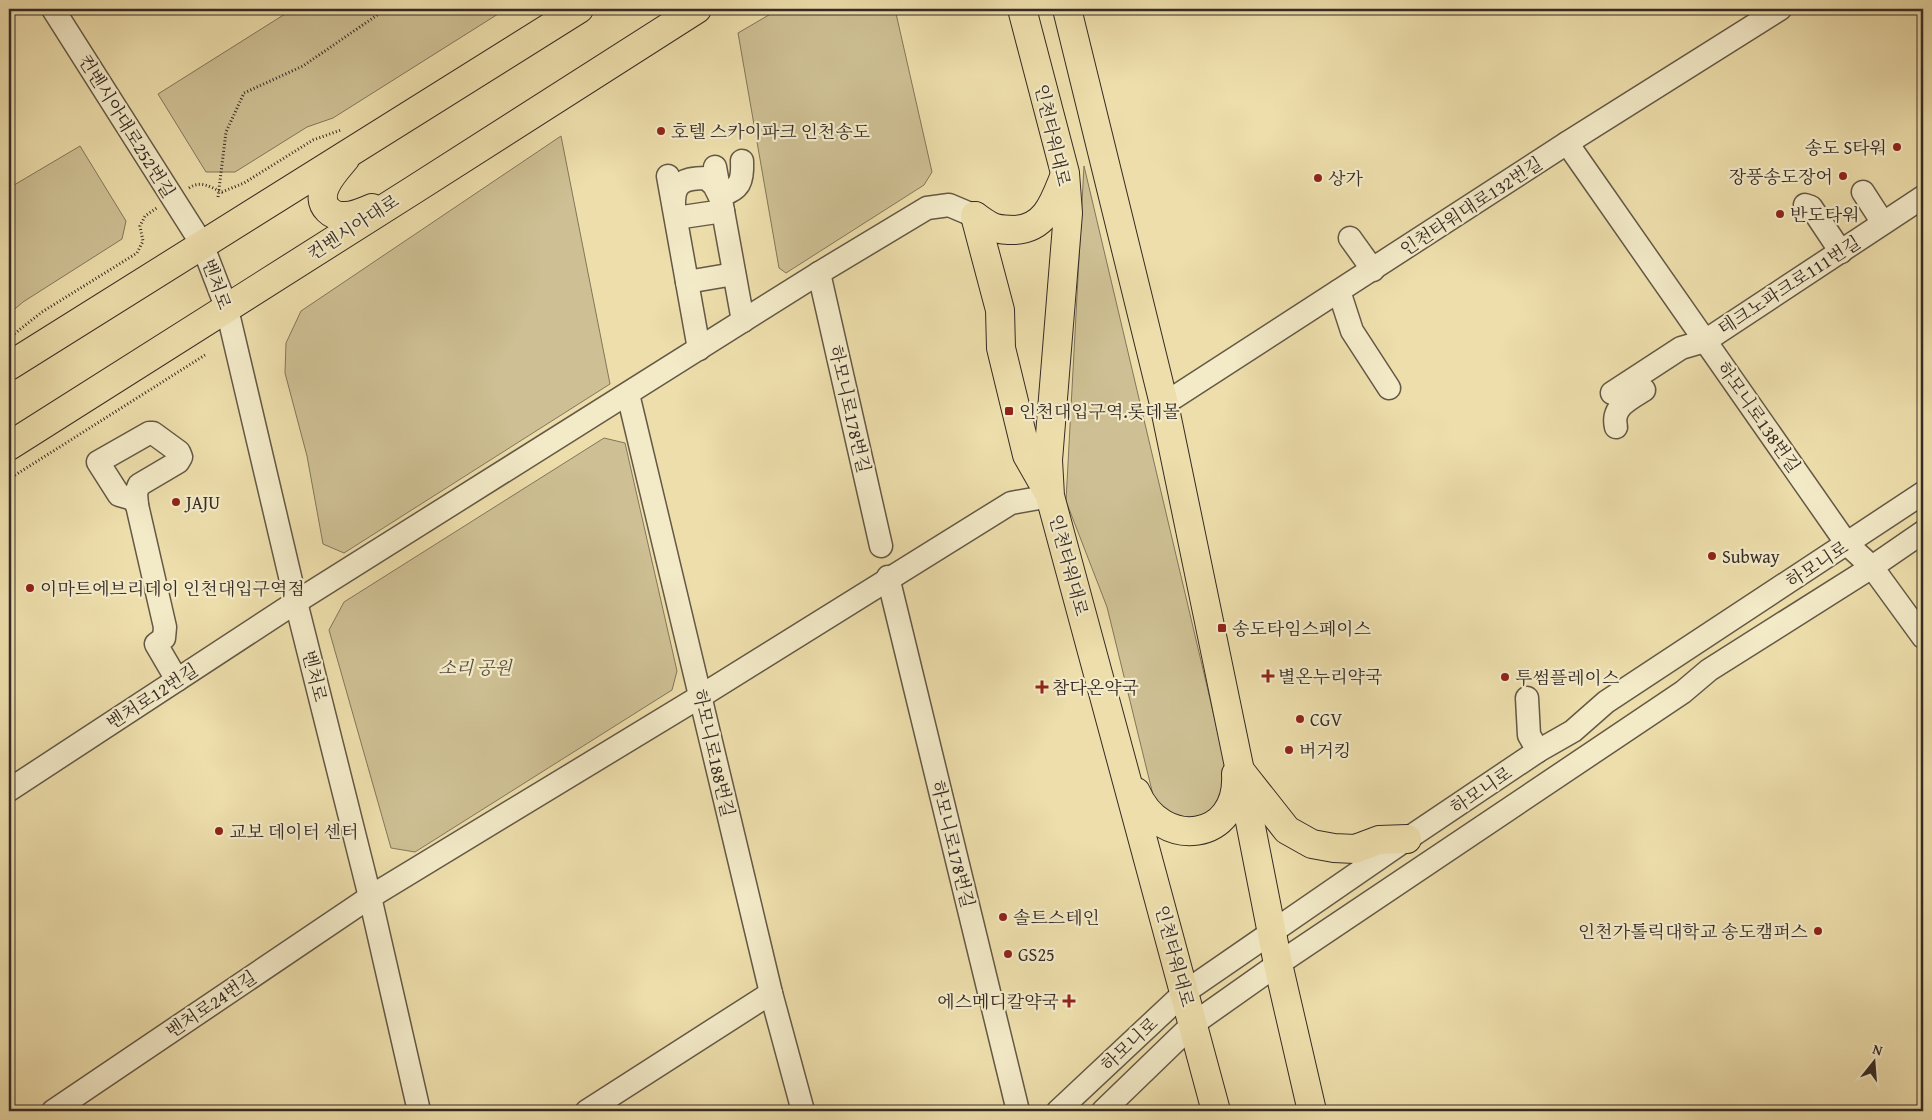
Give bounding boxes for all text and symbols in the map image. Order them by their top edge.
street label: 컨벤시아대로252번길 [72,49,182,203]
street label: 인천타워대로 [1028,81,1078,189]
place label: 호텔 스카이파크 인천송도 [671,118,870,145]
marker: 호텔 스카이파크 인천송도 [655,125,667,137]
place label: 송도 S타워 [1805,134,1887,161]
marker: 송도 S타워 [1891,141,1903,153]
street label: 인천타워대로132번길 [1394,150,1548,262]
place label: 장풍송도장어 [1729,163,1833,190]
place label: 상가 [1328,165,1363,192]
marker: 장풍송도장어 [1837,170,1849,182]
marker: 상가 [1312,172,1324,184]
street label: 컨벤시아대로 [302,187,404,267]
place label: 반도타워 [1790,201,1860,228]
marker: 반도타워 [1774,208,1786,220]
street label: 테크노파크로111번길 [1712,229,1866,341]
street label: 벤처로 [195,255,239,313]
street label: 하모니로178번길 [822,342,878,476]
street label: 하모니로138번길 [1711,356,1807,478]
place label: 인천대입구역.롯데몰 [1019,398,1180,425]
marker: 인천대입구역.롯데몰 [1003,405,1015,417]
place label: JAJU [184,489,220,516]
marker: JAJU [170,496,182,508]
street label: 인천타워대로 [1042,511,1096,619]
street label: 하모니로 [1780,534,1854,594]
place label: Subway [1722,543,1780,570]
marker: Subway [1706,550,1718,562]
place label: 이마트에브리데이 인천대입구역점 [40,575,305,602]
marker: 이마트에브리데이 인천대입구역점 [24,582,36,594]
place label: 송도타임스페이스 [1232,615,1372,642]
marker: 송도타임스페이스 [1216,622,1228,634]
street label: 벤처로 [296,647,334,705]
park label: 소리 공원 [438,654,513,681]
street label: 벤처로12번길 [101,656,203,736]
place label: 별온누리약국 [1278,663,1382,690]
place label: 투썸플레이스 [1515,664,1620,691]
marker: 별온누리약국 [1262,670,1274,682]
marker: 투썸플레이스 [1499,671,1511,683]
place label: 참다온약국 [1052,674,1139,701]
marker: 참다온약국 [1036,681,1048,693]
street label: 하모니로188번길 [686,686,742,820]
place label: CGV [1310,706,1342,733]
marker: CGV [1294,713,1306,725]
place label: 버거킹 [1299,737,1351,764]
marker: 버거킹 [1283,744,1295,756]
street label: 하모니로 [1445,759,1517,821]
street label: 하모니로178번길 [924,778,982,910]
place label: 교보 데이터 센터 [229,818,359,845]
marker: 교보 데이터 센터 [213,825,225,837]
street label: 인천타워대로 [1148,902,1202,1010]
place label: 솔트스테인 [1013,904,1100,931]
marker: 솔트스테인 [997,911,1009,923]
place label: 인천가톨릭대학교 송도캠퍼스 [1578,918,1809,945]
marker: 인천가톨릭대학교 송도캠퍼스 [1812,925,1824,937]
place label: GS25 [1018,941,1055,968]
marker: GS25 [1002,948,1014,960]
street label: 벤처로24번길 [160,964,262,1044]
place label: 에스메디칼약국 [937,988,1059,1015]
marker: 에스메디칼약국 [1063,995,1075,1007]
street label: 하모니로 [1094,1010,1164,1078]
north arrow [1850,1038,1900,1088]
text: N [1870,1039,1886,1061]

